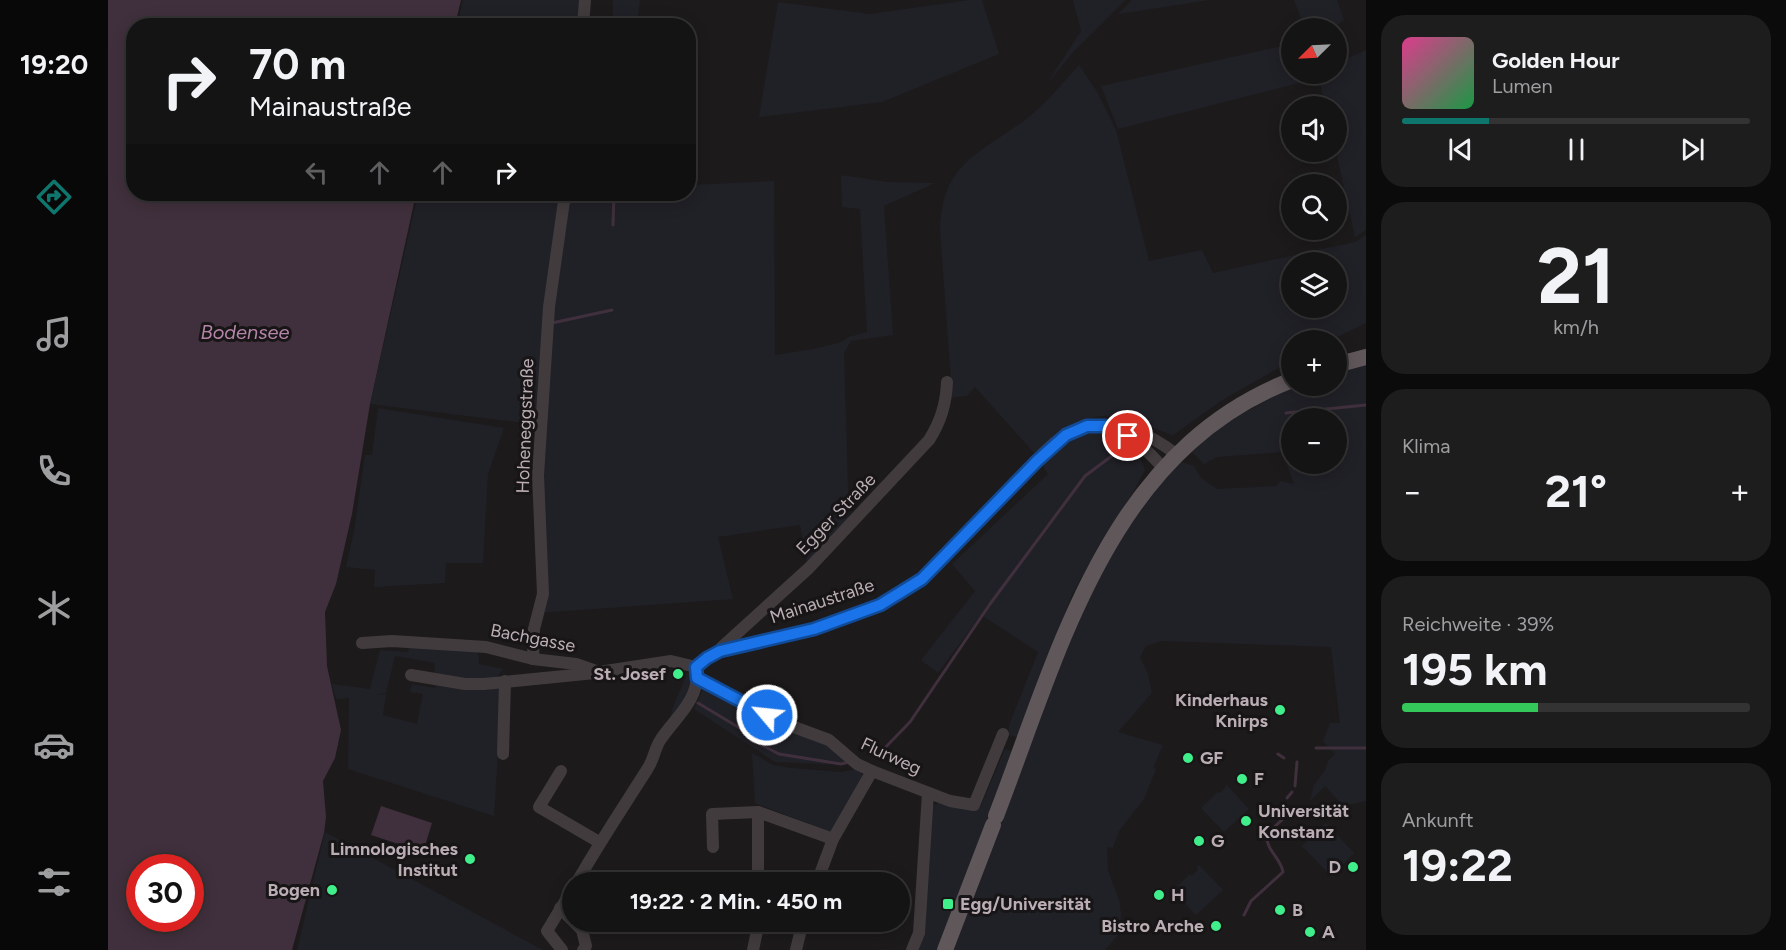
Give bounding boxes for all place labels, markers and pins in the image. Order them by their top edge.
pin [1102,410,1153,461]
place label: St. Josef [593,663,667,685]
marker: St. Josef [671,667,685,681]
place label: Kinderhaus Knirps [1175,689,1269,732]
marker: Kinderhaus Knirps [1273,703,1287,717]
place label: GF [1200,747,1223,769]
marker: GF [1181,751,1195,765]
place label: F [1254,768,1264,790]
marker: F [1235,772,1249,786]
place label: Universität Konstanz [1258,800,1349,843]
marker: Universität Konstanz [1239,814,1253,828]
place label: G [1211,830,1224,852]
marker: G [1192,834,1206,848]
place label: Limnologisches Institut [330,838,459,881]
marker: Limnologisches Institut [463,852,477,866]
place label: D [1328,856,1341,878]
marker: D [1346,860,1360,874]
place label: Bogen [268,879,320,901]
marker: Bogen [325,883,339,897]
place label: H [1171,884,1185,906]
marker: H [1152,888,1166,902]
place label: Egg/Universität [960,893,1091,915]
marker: Egg/Universität [941,897,955,911]
place label: B [1292,899,1303,921]
marker: B [1273,903,1287,917]
place label: Bistro Arche [1101,915,1204,937]
marker: Bistro Arche [1209,919,1223,933]
place label: A [1322,921,1335,943]
marker: A [1303,925,1317,939]

